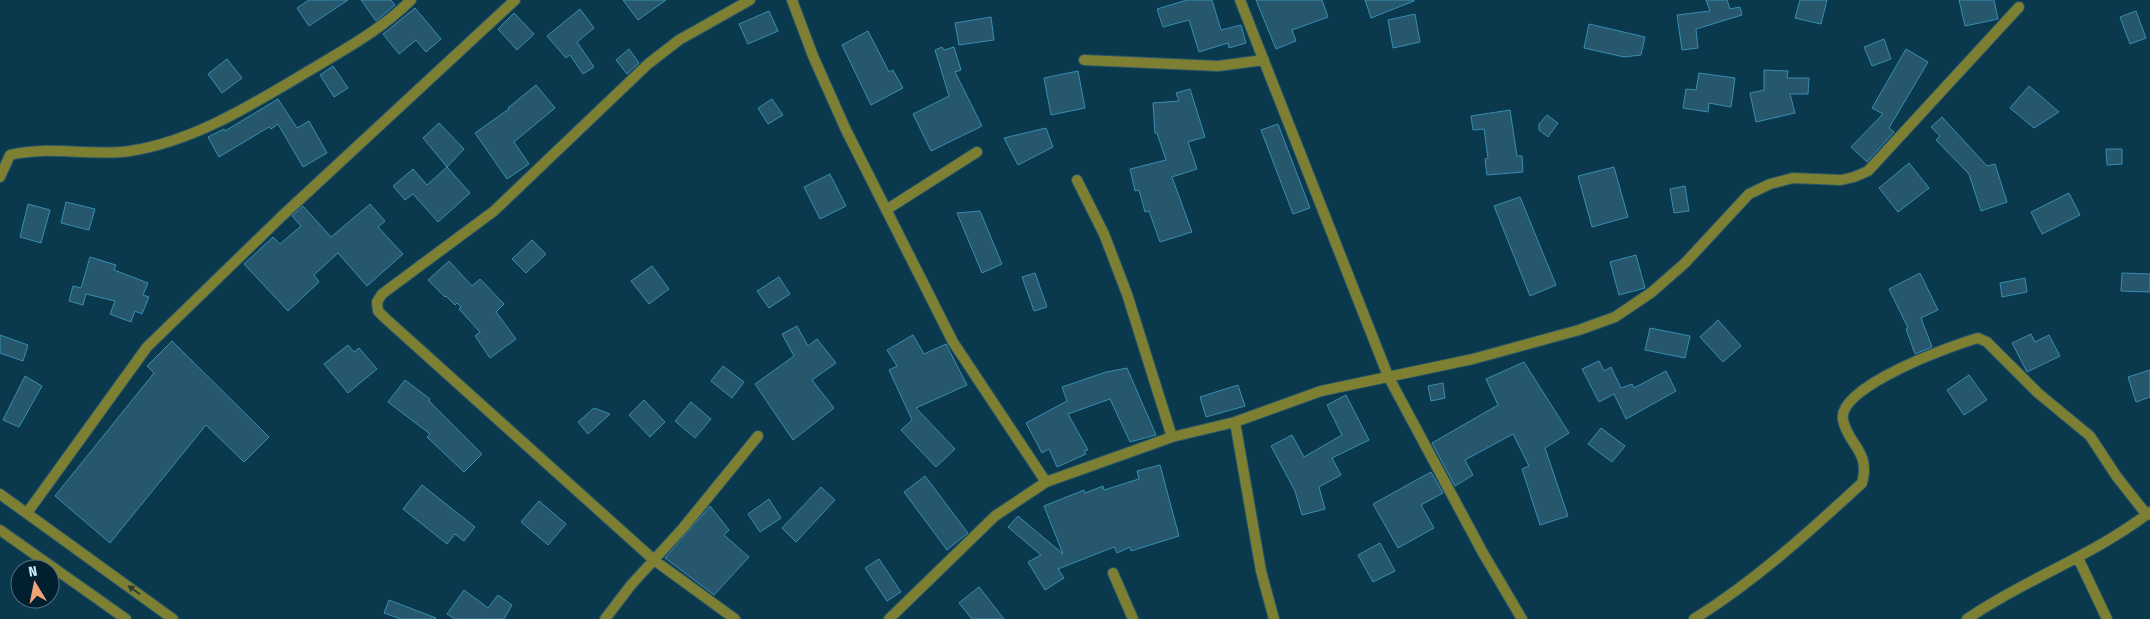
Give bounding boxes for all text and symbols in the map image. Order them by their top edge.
north arrow [10,559,60,609]
text: N [27,563,38,581]
one-way arrow [127,585,141,595]

